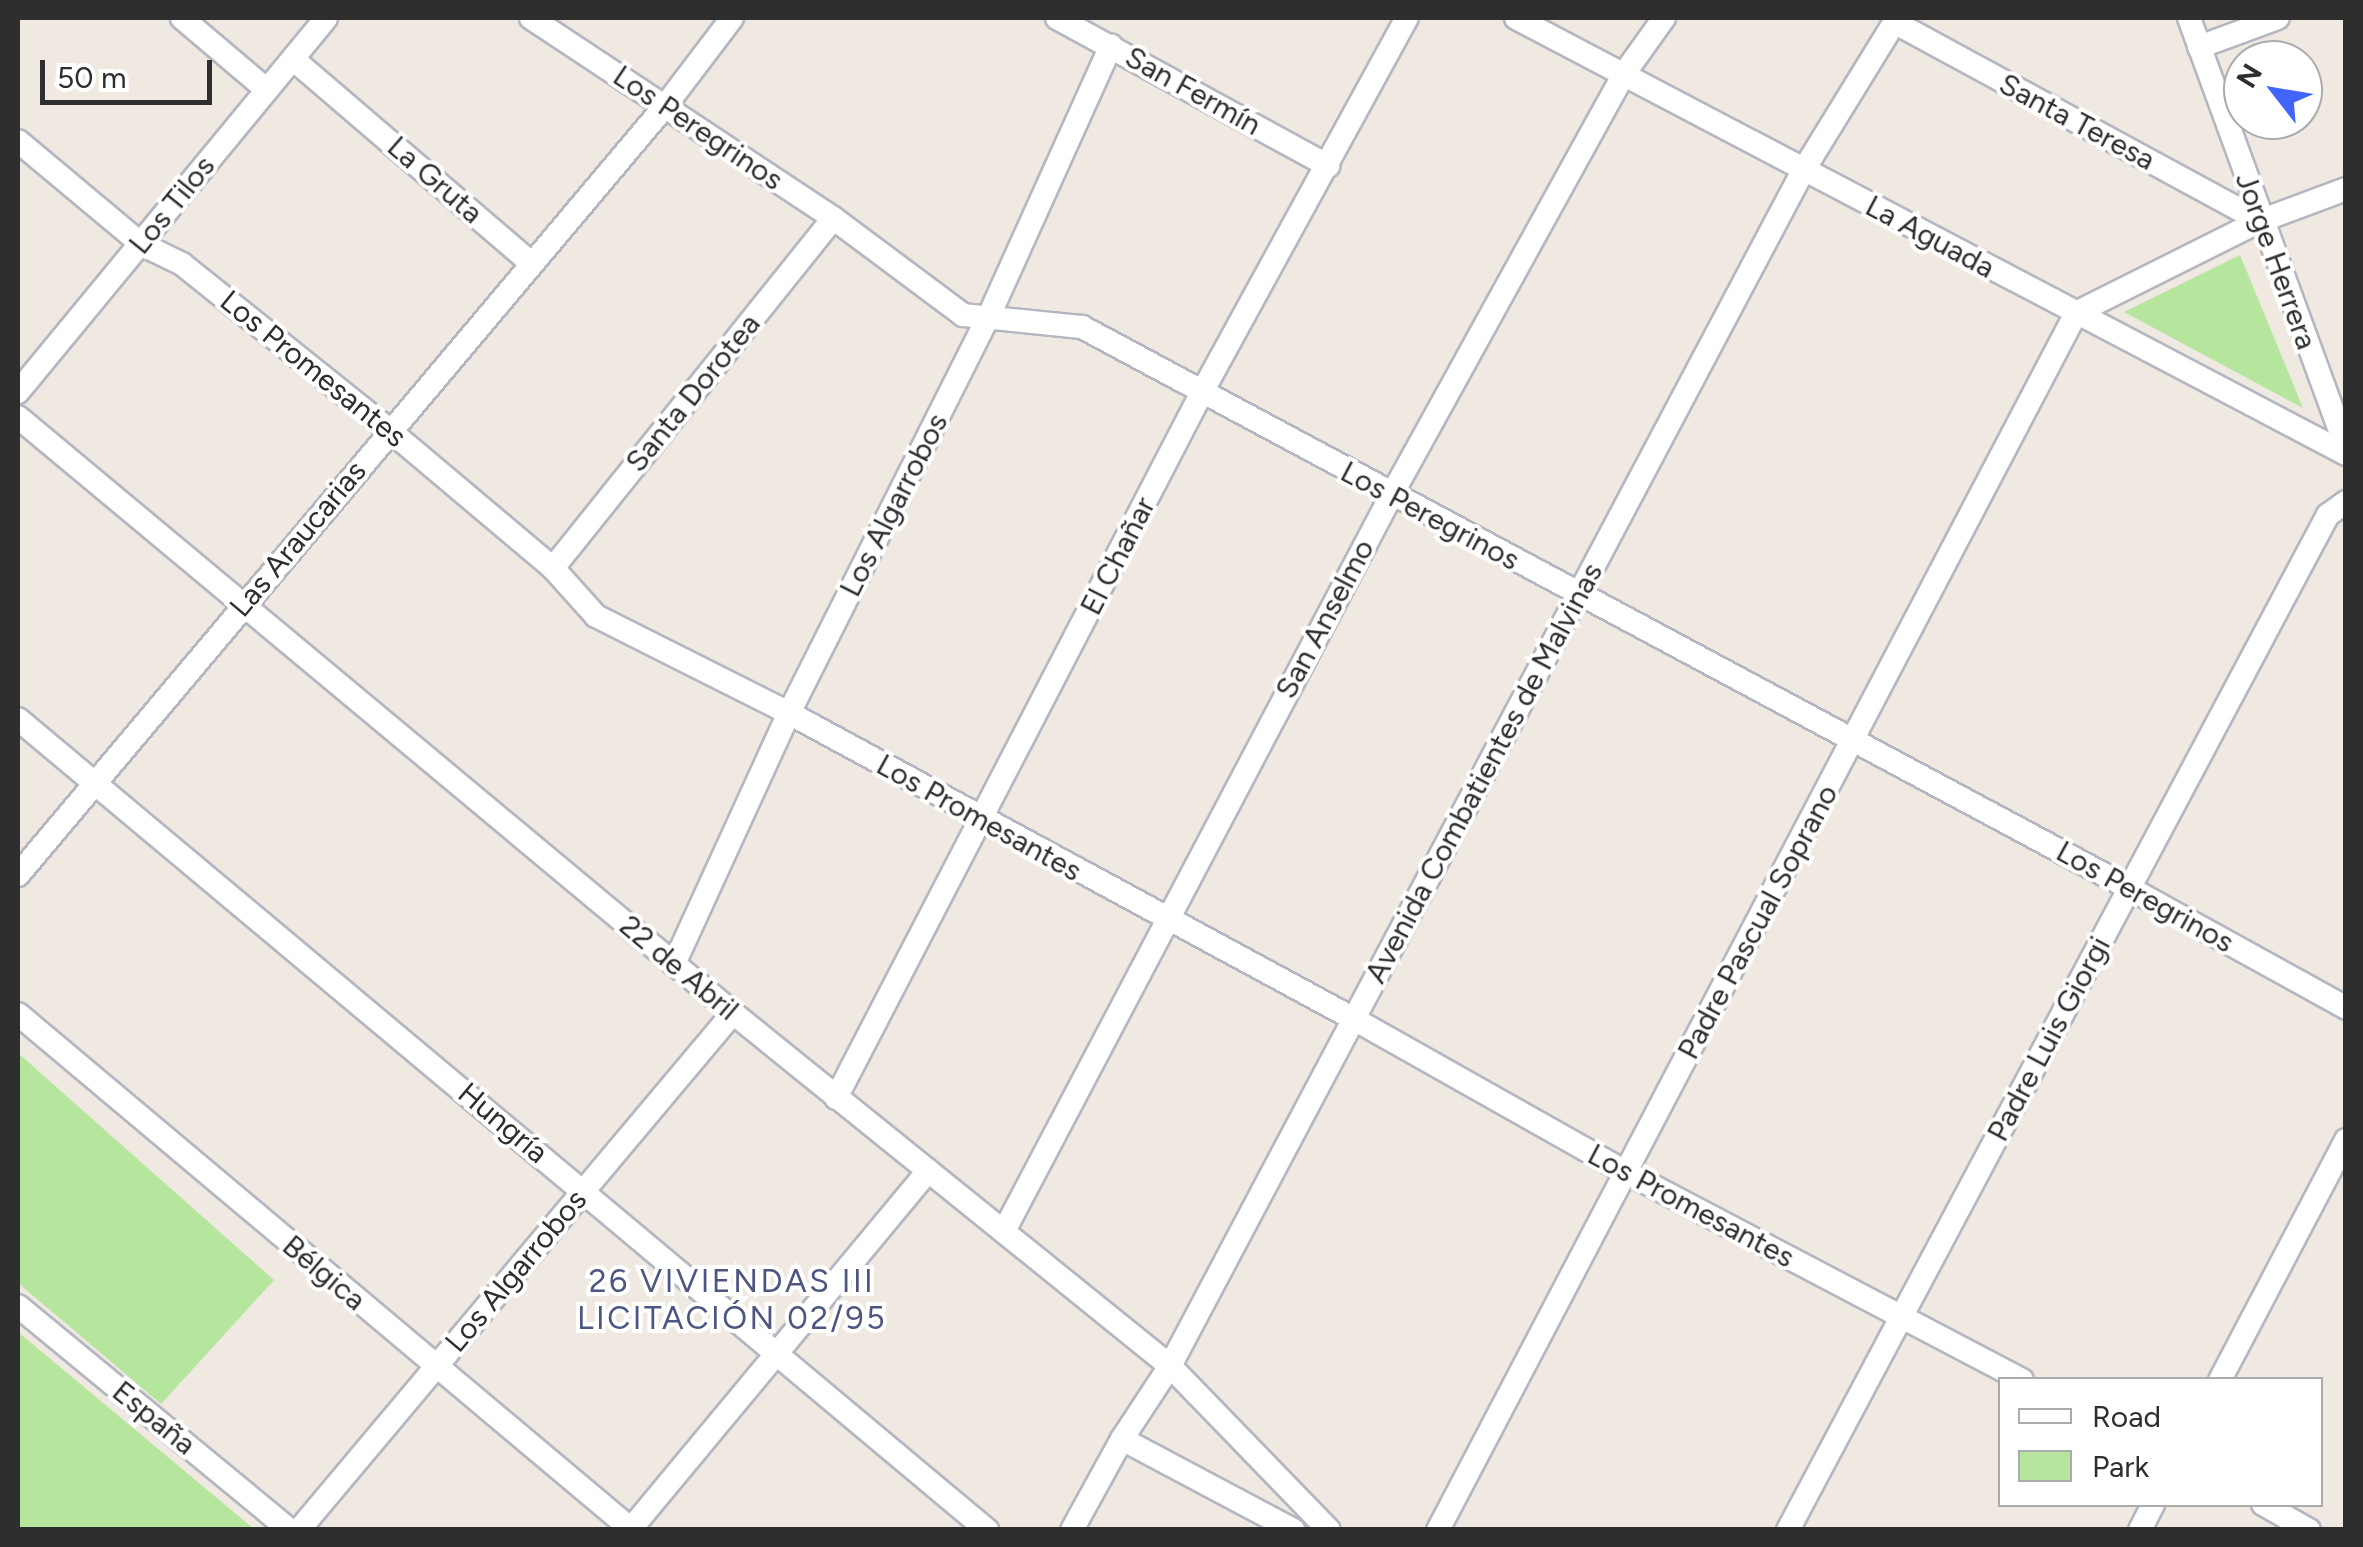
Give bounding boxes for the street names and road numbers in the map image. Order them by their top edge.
street label: San Fermín [1119,39,1267,143]
street label: Los Peregrinos [606,58,790,198]
street label: Santa Teresa [1993,66,2161,178]
street label: La Gruta [380,129,490,231]
street label: Los Tilos [122,149,222,261]
street label: Jorge Herrera [2227,168,2325,354]
street label: La Aguada [1859,188,2001,286]
street label: Los Promesantes [213,283,413,455]
street label: Santa Dorotea [618,307,768,479]
street label: Los Algarrobos [832,407,956,603]
street label: Las Araucarias [222,454,374,624]
street label: Los Peregrinos [1334,454,1526,578]
street label: El Chañar [1073,491,1163,621]
street label: San Anselmo [1268,533,1382,705]
street label: Avenida Combatientes de Malvinas [1358,557,1610,989]
street label: Los Promesantes [870,747,1088,889]
street label: Padre Pascual Soprano [1670,779,1846,1065]
street label: Los Peregrinos [2050,833,2240,961]
street label: 22 de Abril [612,908,746,1028]
street label: Padre Luis Giorgi [1980,931,2118,1147]
street label: Hungría [451,1075,555,1171]
street label: Los Promesantes [1582,1136,1800,1276]
street label: Los Algarrobos [438,1182,594,1360]
street label: Bélgica [275,1228,373,1318]
street label: España [105,1374,203,1462]

